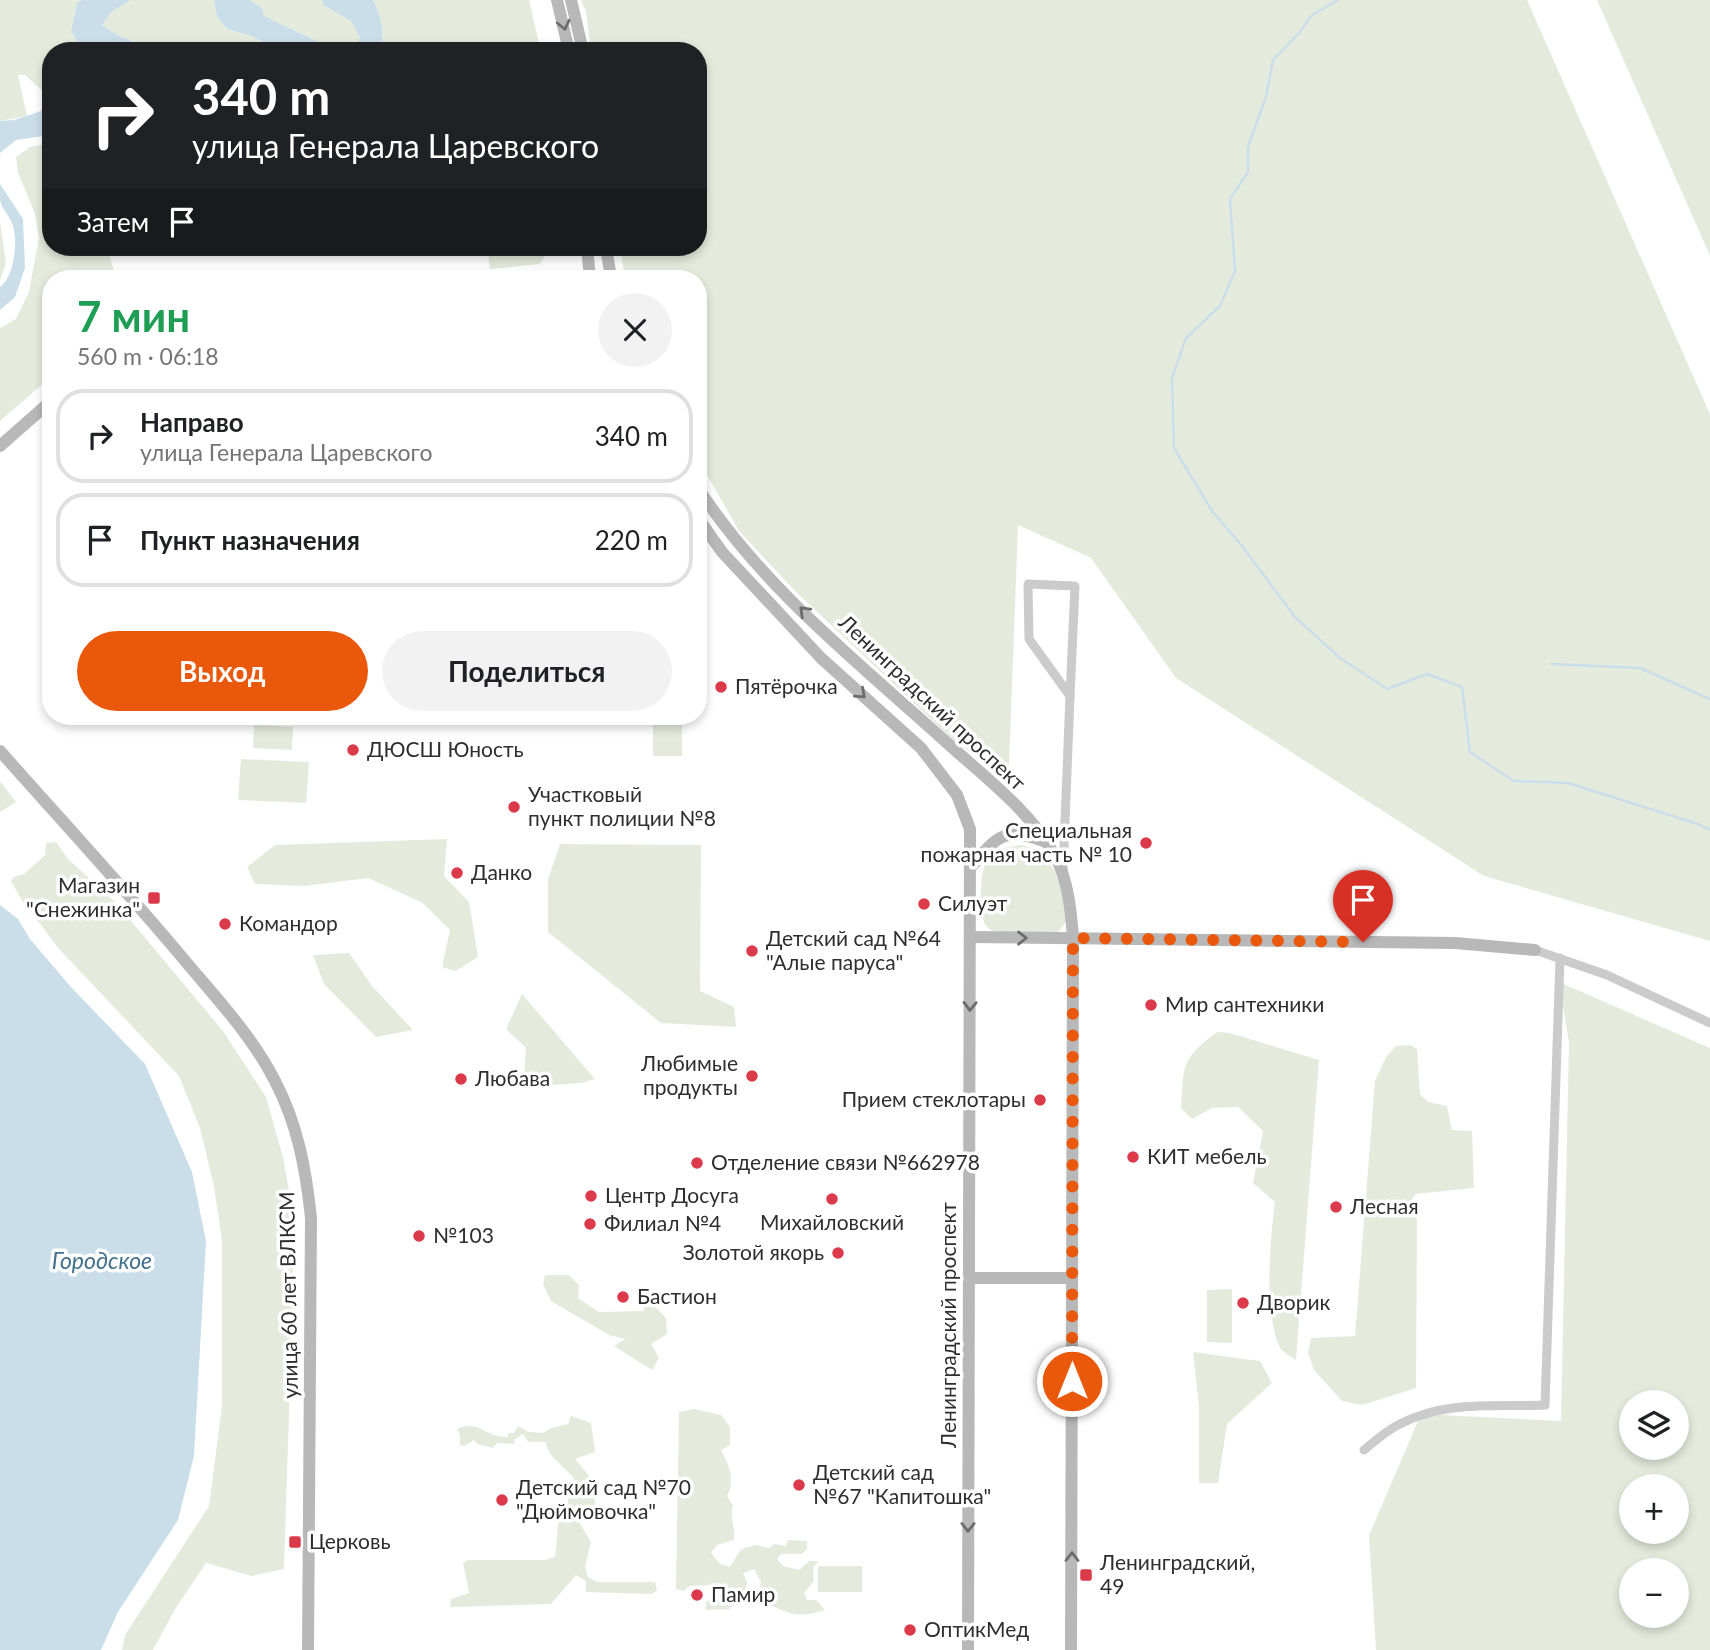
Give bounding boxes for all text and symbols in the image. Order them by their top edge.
one-way arrow [556,19,570,31]
text: 340 m [192,67,330,125]
icon: right [77,70,168,161]
text: улица Генерала Царевского [192,126,599,165]
icon: arrive [163,203,201,241]
text: Затем [77,206,149,238]
text: 7 мин [77,291,190,341]
button: close [598,293,672,367]
text: 560 m · 06:18 [77,342,219,370]
text: Направо [140,406,244,438]
icon: right [81,417,119,455]
text: 340 m [595,420,668,452]
text: улица Генерала Царевского [140,438,433,466]
icon: arrive [81,521,119,559]
text: Пункт назначения [140,524,360,556]
text: 220 m [595,524,668,556]
one-way arrow [799,607,812,620]
street label: Ленинградский проспект [834,608,1032,795]
button: Выход [77,631,368,711]
button: Поделиться [382,631,672,711]
place label: Пятёрочка [735,673,838,698]
marker: Пятёрочка [713,679,729,695]
one-way arrow [853,686,866,698]
place label: ДЮСШ Юность [367,736,524,761]
marker: ДЮСШ Юность [345,742,361,758]
place label: Участковый пункт полиции №8 [528,781,716,830]
marker: Участковый пункт полиции №8 [506,799,522,815]
place label: Специальная пожарная часть № 10 [921,817,1132,866]
marker: Специальная пожарная часть № 10 [1138,835,1154,851]
place label: Данко [471,859,532,884]
marker: Данко [449,865,465,881]
pin [1333,870,1393,942]
place label: Магазин "Снежинка" [26,872,140,921]
icon: arrive [1344,881,1382,919]
marker: Магазин "Снежинка" [146,890,162,906]
place label: Силуэт [938,890,1008,915]
marker: Силуэт [916,896,932,912]
place label: Командор [239,910,338,935]
marker: Командор [217,916,233,932]
place label: Детский сад №64 "Алые паруса" [766,925,941,974]
one-way arrow [1017,930,1028,945]
marker: Детский сад №64 "Алые паруса" [744,943,760,959]
place label: Мир сантехники [1165,991,1324,1016]
marker: Мир сантехники [1143,997,1159,1013]
one-way arrow [963,1000,978,1011]
place label: Любимые продукты [640,1050,738,1099]
place label: Любава [474,1065,550,1090]
marker: Любимые продукты [744,1068,760,1084]
marker: Любава [453,1071,469,1087]
place label: Прием стеклотары [842,1086,1026,1111]
marker: Прием стеклотары [1032,1092,1048,1108]
place label: КИТ мебель [1147,1143,1267,1168]
place label: Отделение связи №662978 [711,1149,980,1174]
marker: КИТ мебель [1125,1149,1141,1165]
marker: Отделение связи №662978 [689,1155,705,1171]
place label: Центр Досуга [605,1182,739,1207]
marker: Центр Досуга [583,1188,599,1204]
street label: улица 60 лет ВЛКСМ [273,1191,302,1399]
marker: Михайловский [824,1191,840,1207]
place label: Лесная [1349,1193,1419,1218]
marker: Лесная [1328,1199,1344,1215]
street label: Ленинградский проспект [935,1202,960,1449]
place label: Михайловский [760,1209,904,1234]
place label: Филиал №4 [604,1210,721,1235]
marker: Филиал №4 [582,1216,598,1232]
place label: №103 [433,1222,494,1247]
marker: №103 [411,1228,427,1244]
place label: Золотой якорь [683,1239,824,1264]
marker: Золотой якорь [830,1245,846,1261]
water label: Городское [52,1246,152,1274]
place label: Бастион [637,1283,717,1308]
marker: Бастион [615,1289,631,1305]
place label: Дворик [1257,1289,1330,1314]
marker: Дворик [1235,1295,1251,1311]
position arrow [1035,1344,1109,1418]
map controls [1619,1390,1689,1628]
button: layers [1619,1390,1689,1460]
place label: Детский сад №67 "Капитошка" [813,1459,991,1508]
place label: Детский сад №70 "Дюймовочка" [516,1474,691,1523]
button: + [1619,1474,1689,1544]
marker: Детский сад №67 "Капитошка" [791,1477,807,1493]
marker: Детский сад №70 "Дюймовочка" [494,1492,510,1508]
one-way arrow [960,1522,976,1533]
place label: Церковь [309,1528,390,1553]
marker: Церковь [287,1534,303,1550]
place label: Ленинградский, 49 [1099,1549,1255,1598]
one-way arrow [1064,1552,1080,1562]
button: − [1619,1558,1689,1628]
marker: Ленинградский, 49 [1078,1567,1094,1583]
place label: Памир [711,1581,775,1606]
marker: Памир [689,1587,705,1603]
place label: ОптикМед [924,1616,1029,1641]
marker: ОптикМед [902,1622,918,1638]

